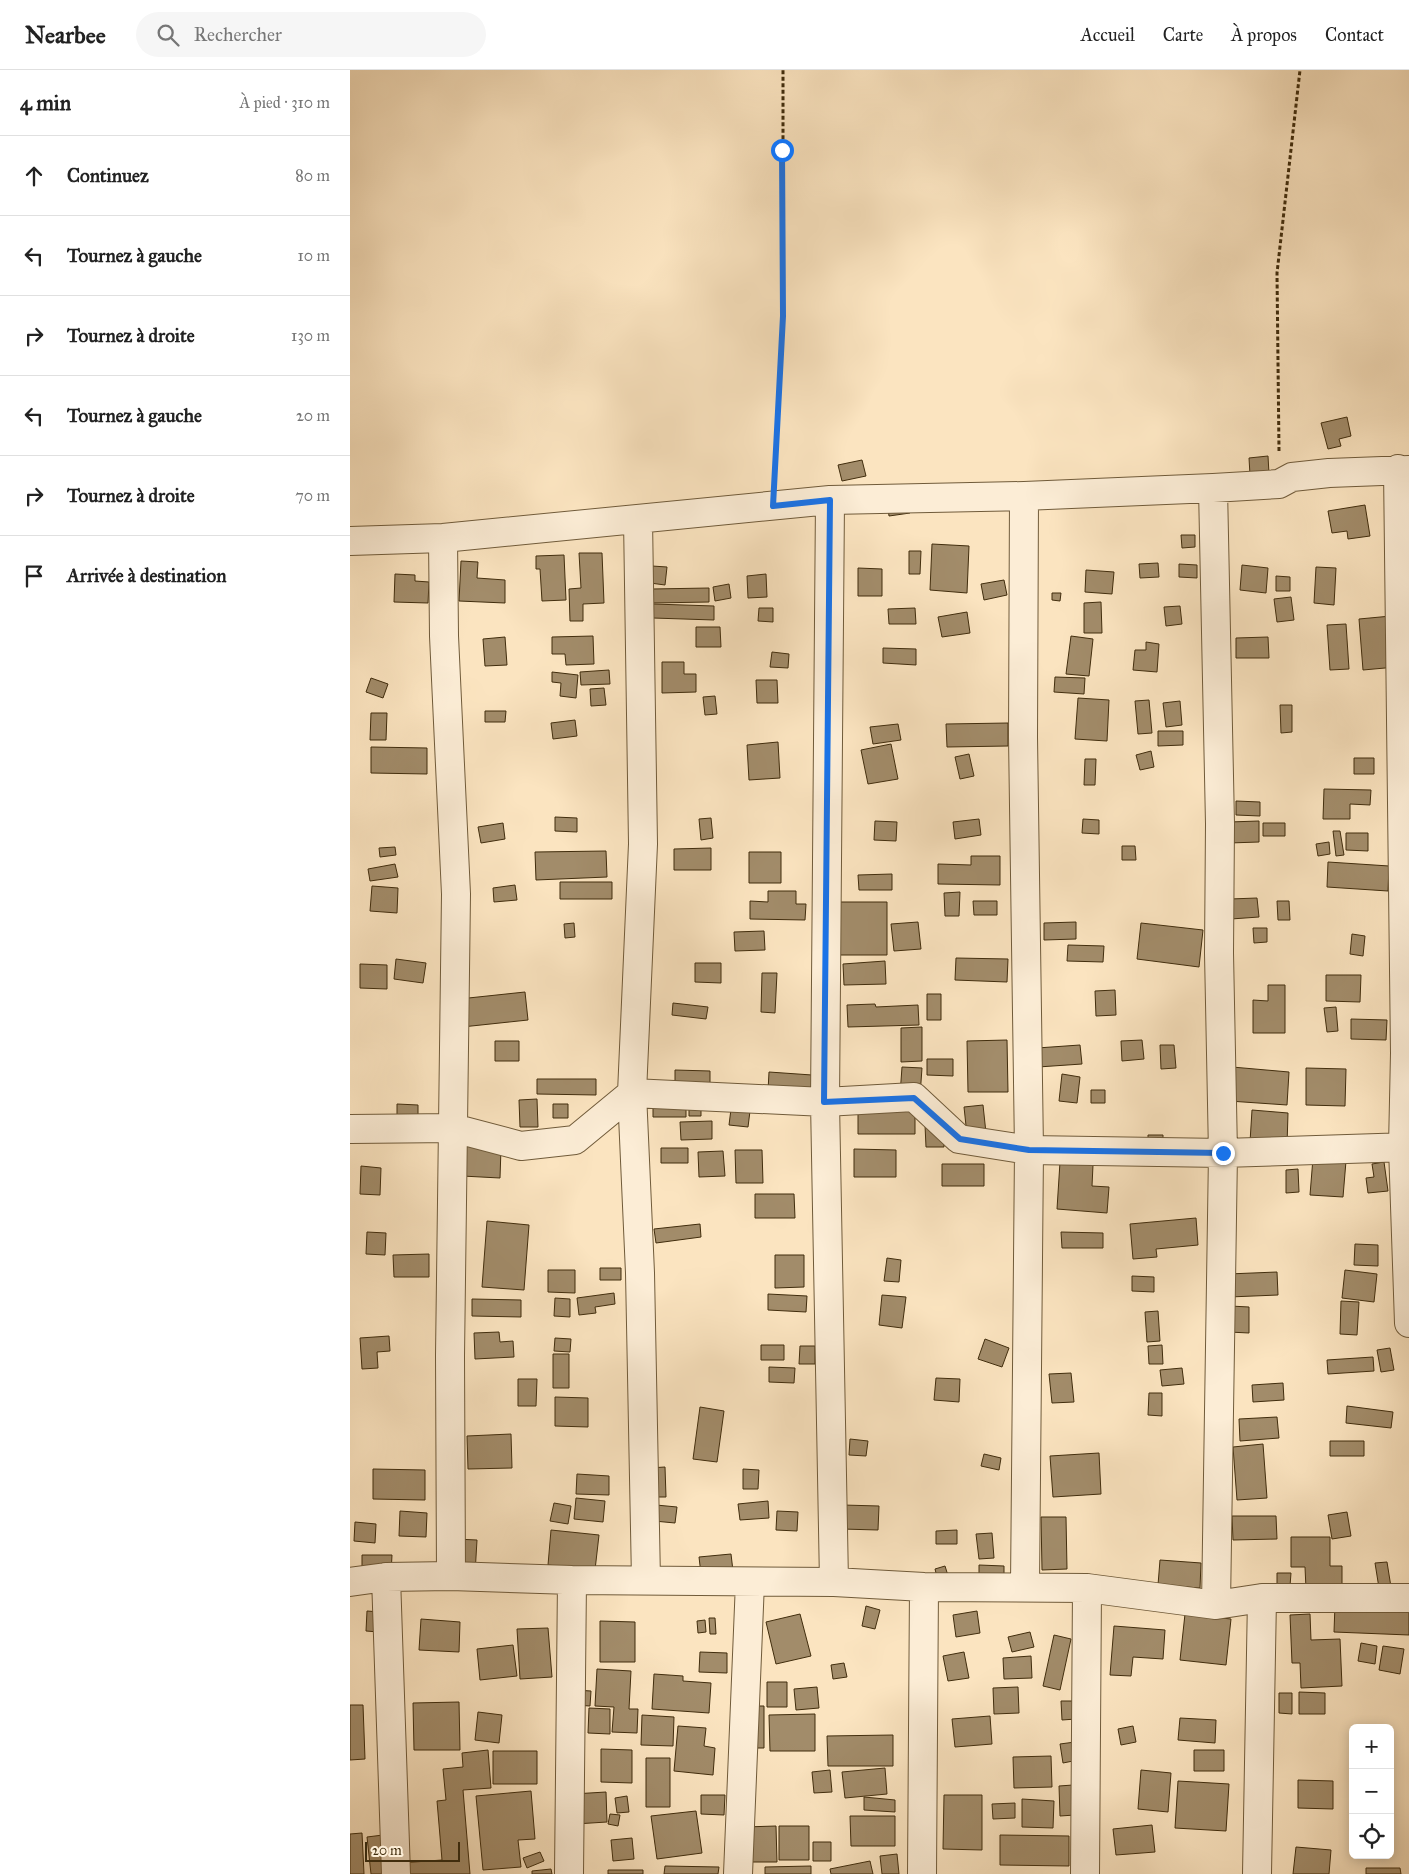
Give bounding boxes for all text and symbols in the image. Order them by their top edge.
search box [136,12,486,57]
text: Nearbee [25,20,106,50]
icon: search [154,21,182,49]
text: Rechercher [194,23,282,46]
text: Accueil [1081,24,1135,46]
text: Carte [1163,24,1203,46]
text: À propos [1231,24,1297,46]
text: Contact [1325,24,1384,46]
text: 4 min [20,90,71,116]
text: À pied · 310 m [240,93,330,112]
route start [771,139,794,162]
icon: ahead [20,162,48,190]
text: Continuez [67,164,149,187]
text: 80 m [295,166,330,185]
icon: left [20,242,48,270]
text: Tournez à gauche [67,244,202,267]
text: 10 m [298,246,330,265]
icon: right [20,322,48,350]
text: Tournez à droite [67,324,195,347]
text: 130 m [291,326,330,345]
icon: left [20,402,48,430]
text: Tournez à gauche [67,404,202,427]
text: 20 m [296,406,330,425]
icon: right [20,482,48,510]
text: Tournez à droite [67,484,195,507]
text: 70 m [295,486,330,505]
icon: arrive [20,562,48,590]
text: Arrivée à destination [67,564,226,587]
route end [1212,1142,1235,1165]
map controls [1349,1724,1394,1859]
button: + [1349,1724,1394,1769]
button: − [1349,1769,1394,1814]
button: locate [1349,1814,1394,1859]
scale bar [365,1839,460,1862]
text: 20 m [372,1842,402,1859]

